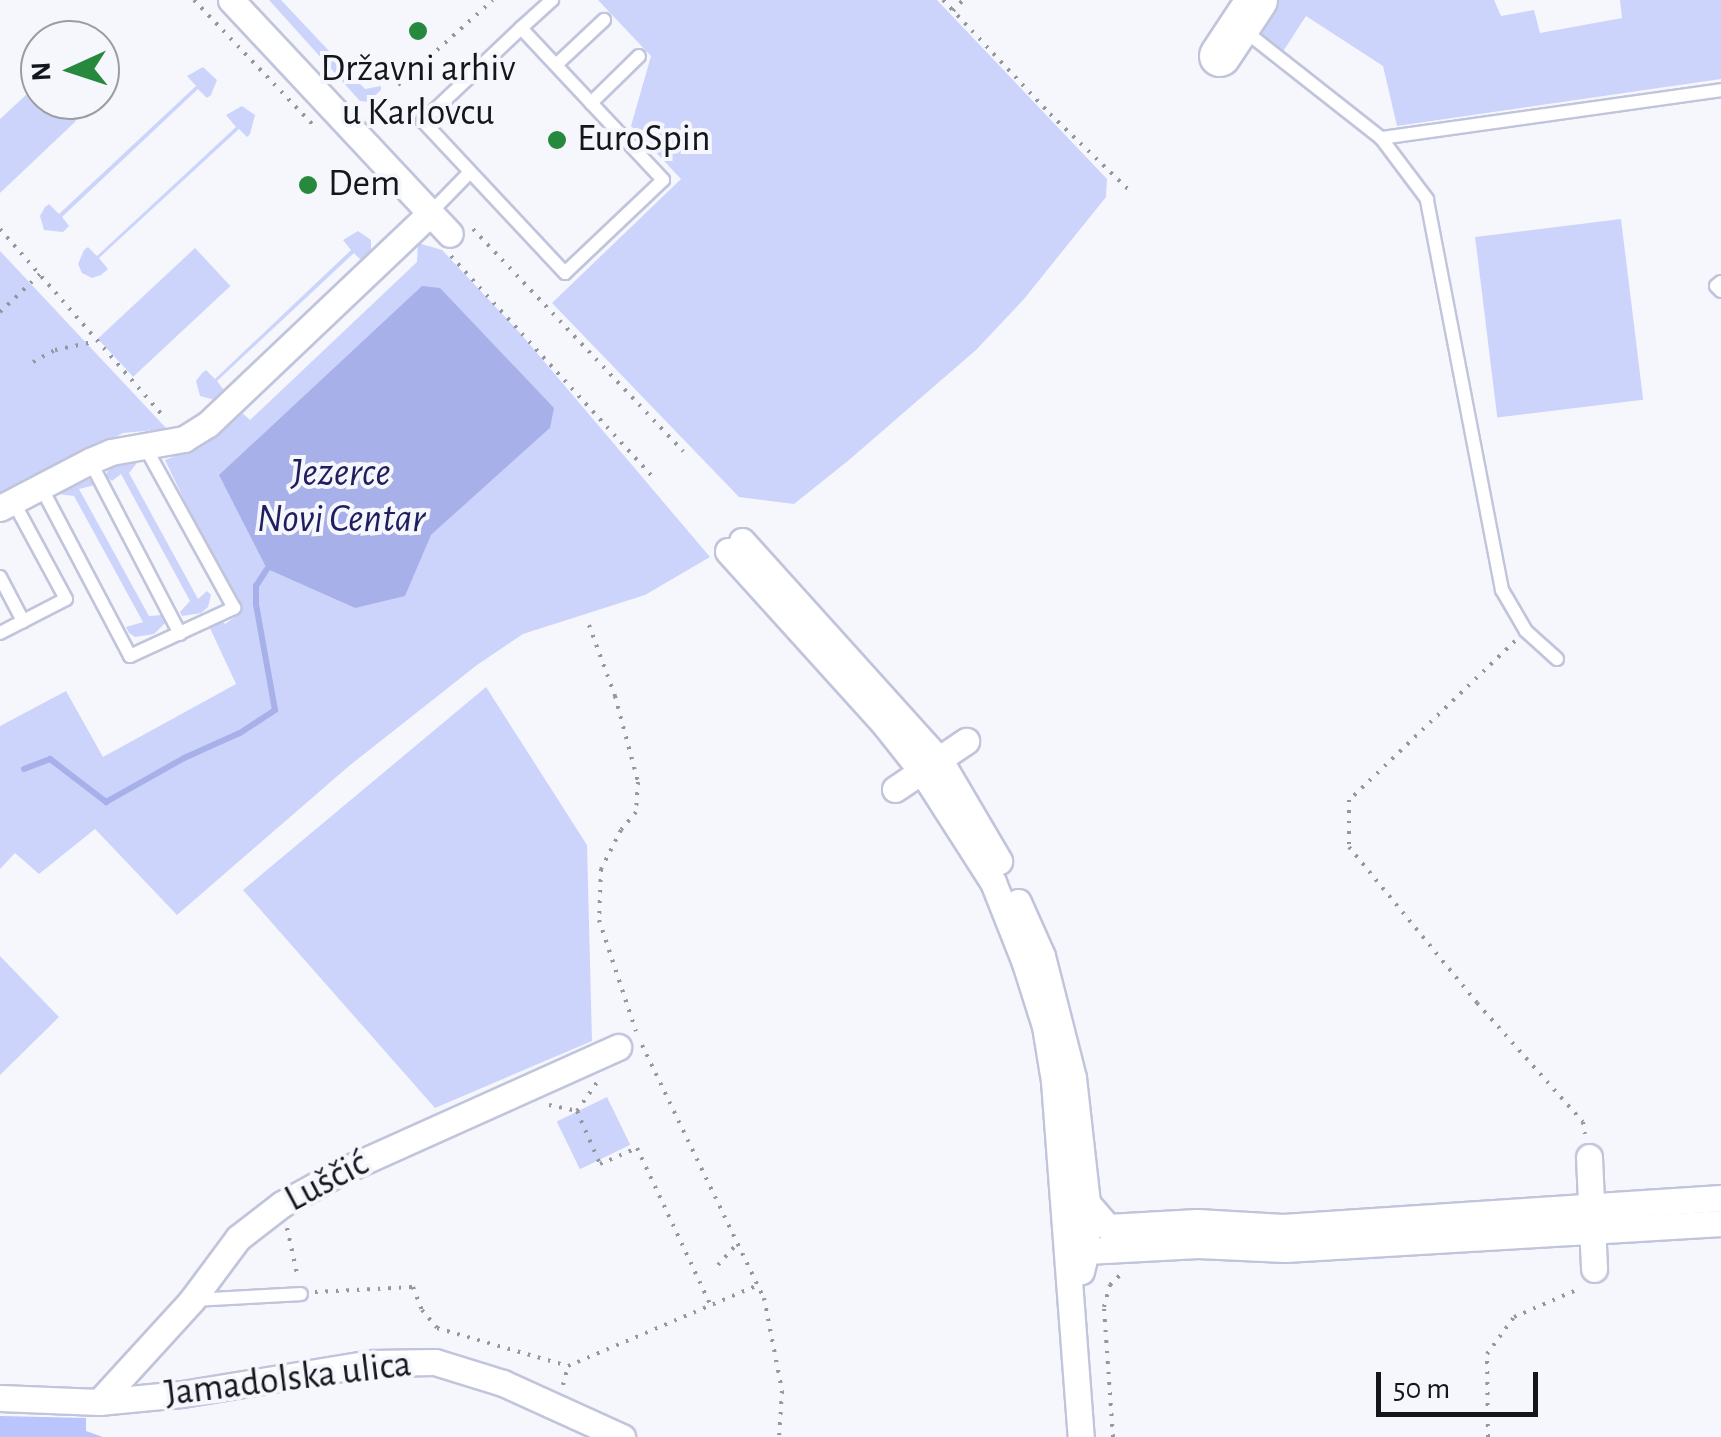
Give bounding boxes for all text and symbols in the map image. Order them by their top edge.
north arrow [20,20,120,120]
marker: Državni arhiv u Karlovcu [407,20,429,42]
place label: Državni arhiv u Karlovcu [320,47,516,136]
text: N [28,61,57,82]
place label: EuroSpin [577,117,711,163]
marker: EuroSpin [546,129,568,151]
place label: Dem [328,162,400,208]
marker: Dem [297,174,319,196]
water label: Jezerce Novi Centar [257,449,425,543]
street label: Luščić [278,1141,376,1223]
street label: Jamadolska ulica [162,1342,414,1418]
scale bar [1381,1352,1544,1414]
text: 50 m [1393,1374,1450,1404]

